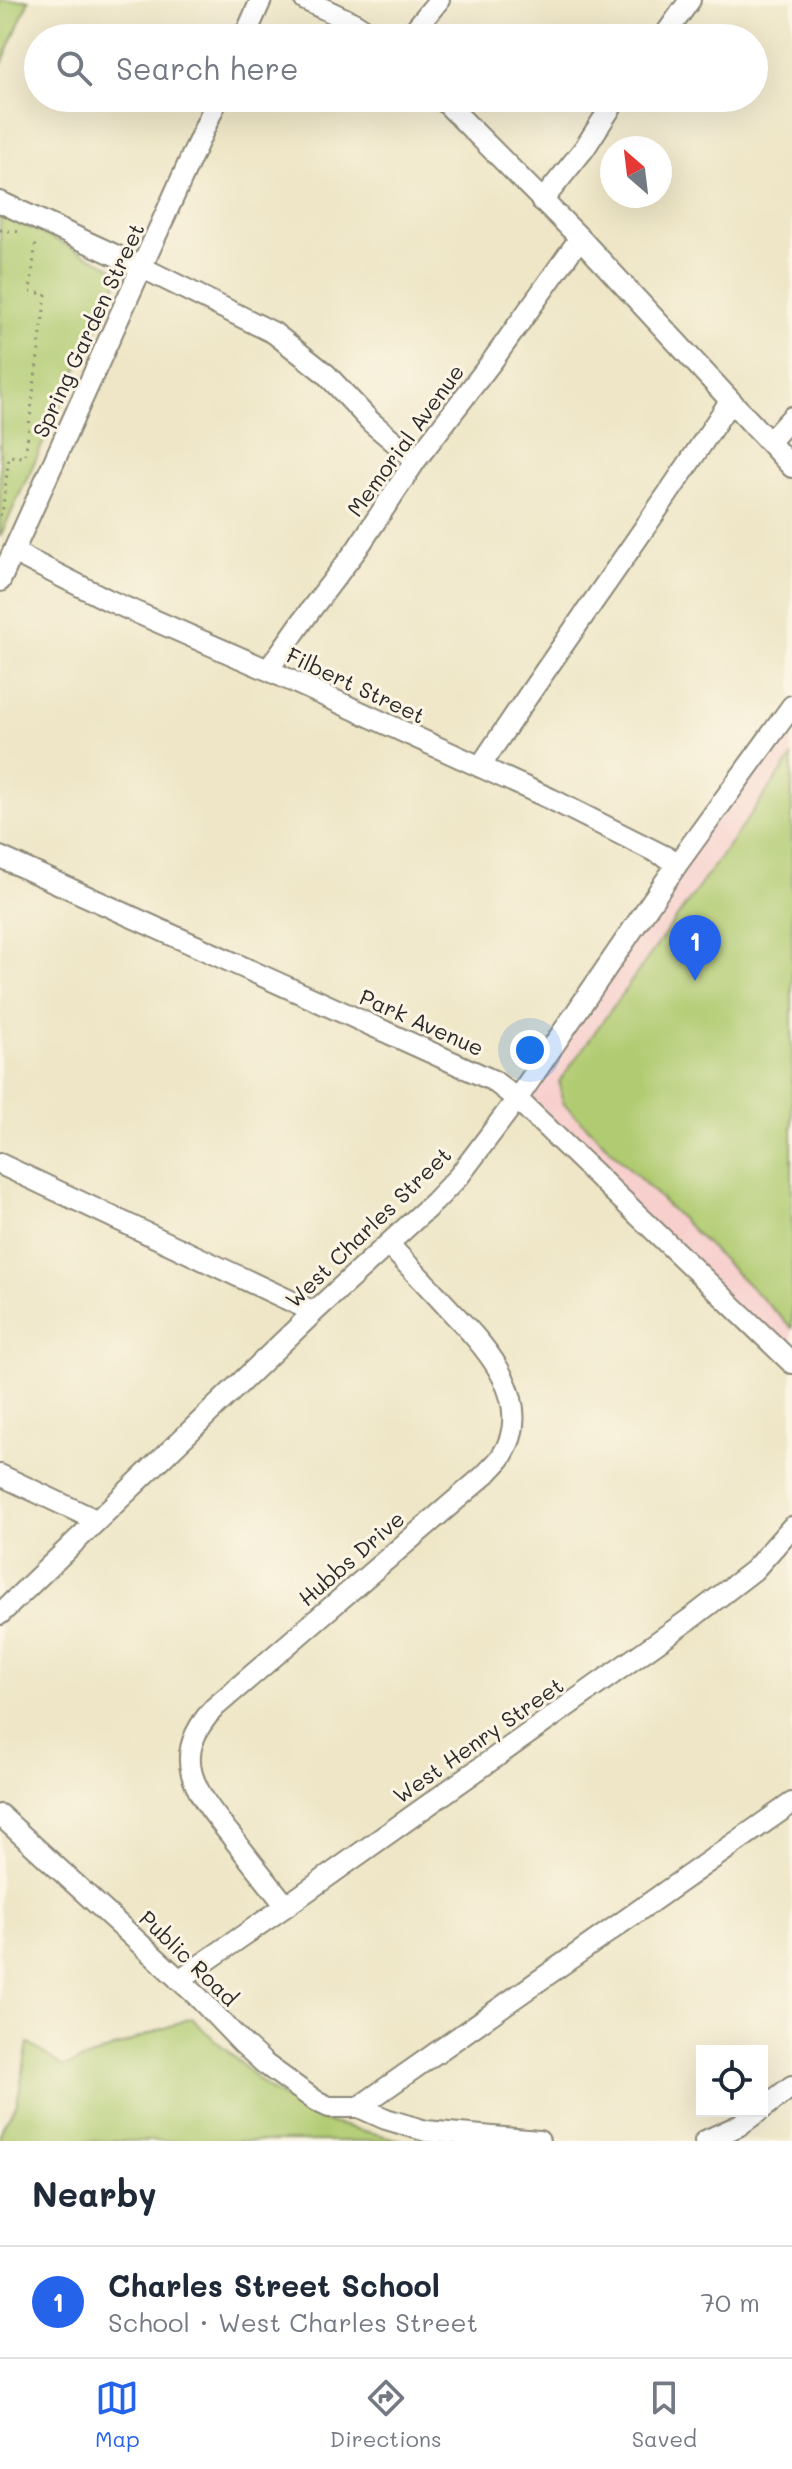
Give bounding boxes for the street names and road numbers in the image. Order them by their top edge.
street label: Spring Garden Street [25,218,151,442]
street label: Memorial Avenue [340,358,470,522]
street label: Filbert Street [282,640,430,730]
street label: Park Avenue [355,982,489,1062]
street label: West Charles Street [279,1140,457,1314]
street label: Hubbs Drive [292,1504,410,1612]
street label: West Henry Street [387,1670,569,1810]
street label: Public Road [133,1904,245,2012]

